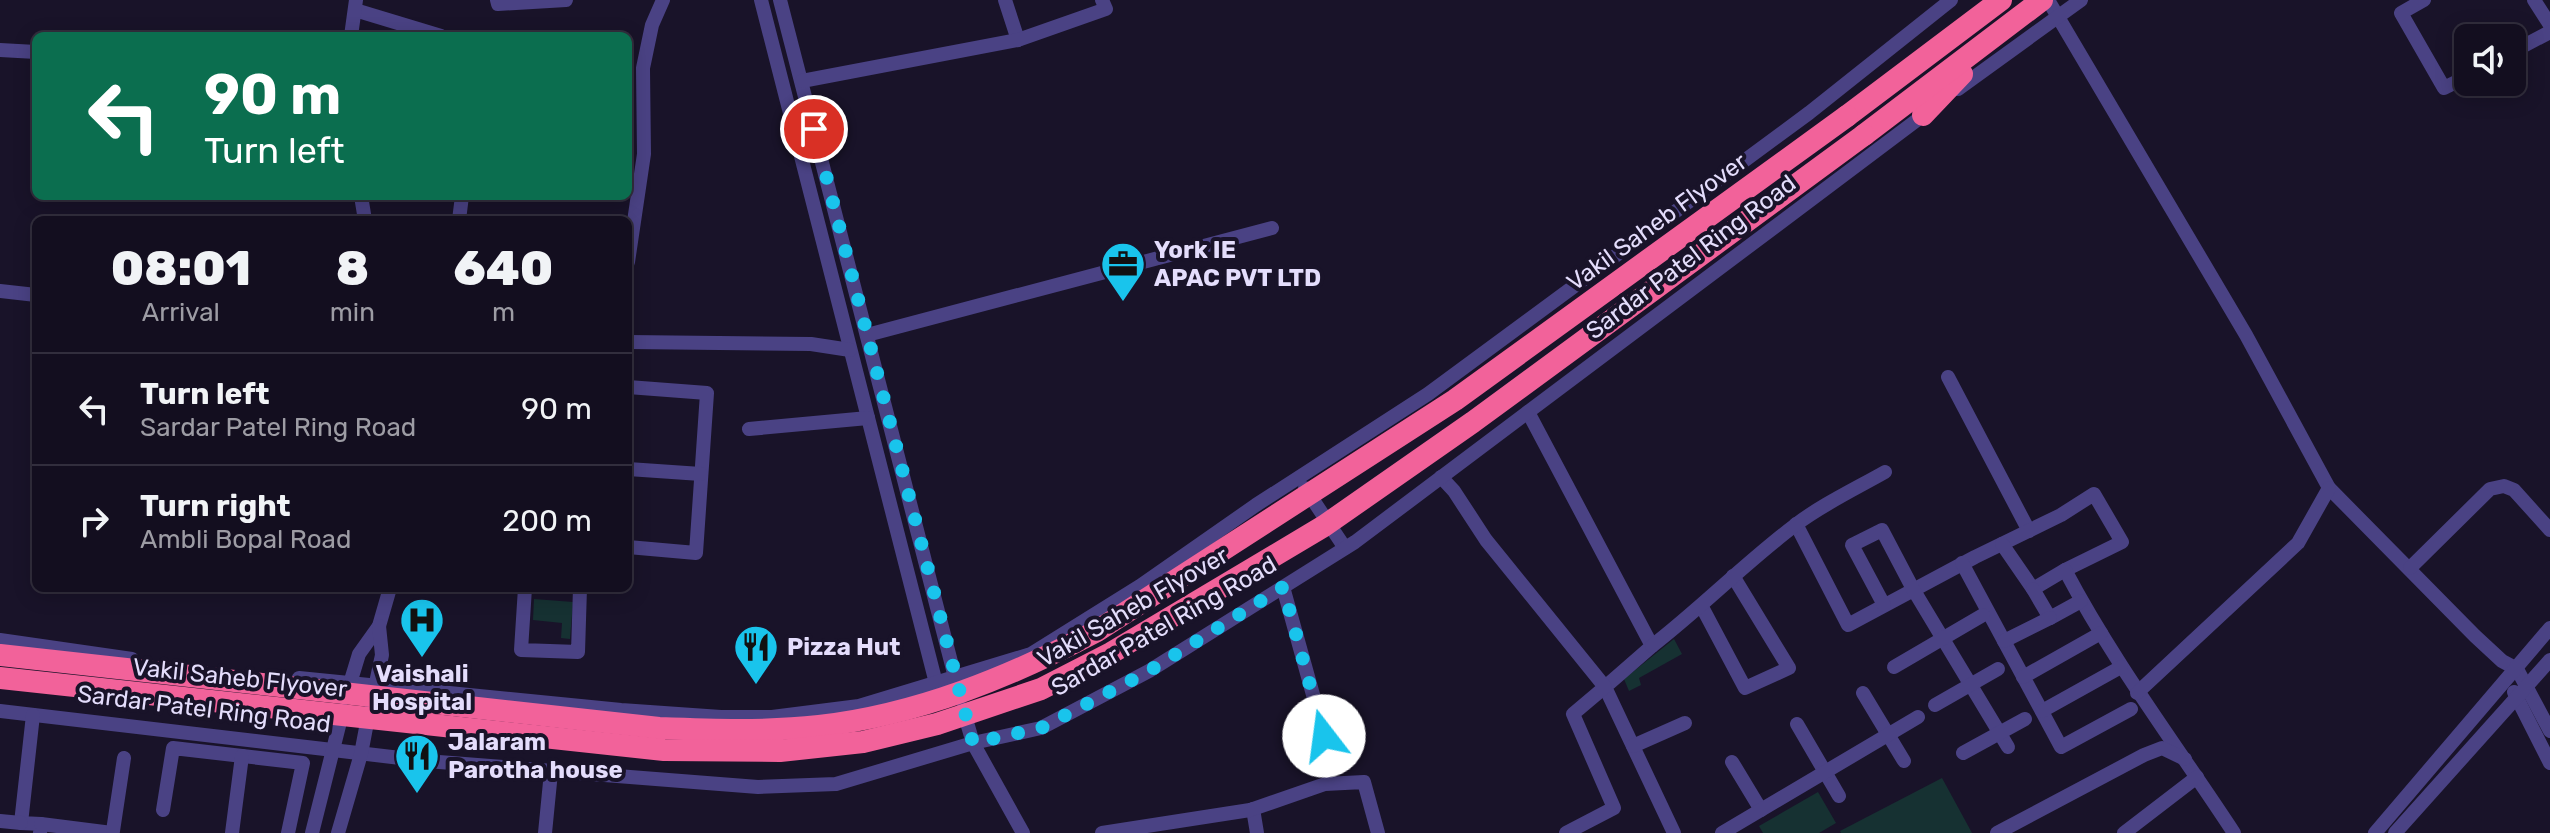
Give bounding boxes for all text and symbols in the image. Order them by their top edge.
map controls [2454,24,2526,96]
button: sound [2454,24,2526,96]
text: 90 m [204,62,341,128]
icon: left [72,64,176,168]
pin [780,95,848,163]
icon: arrive [792,107,836,151]
text: Turn left [204,129,345,172]
street label: Vakil Saheb Flyover [1562,147,1752,297]
street label: Sardar Patel Ring Road [1581,169,1801,345]
place label: York IE APAC PVT LTD [1154,236,1321,292]
text: 08:01 [111,240,251,297]
text: 8 [336,240,369,297]
text: 640 [454,240,553,297]
office icon: York IE APAC PVT LTD [1099,240,1147,303]
text: Arrival [142,297,220,328]
text: min [330,297,375,328]
text: m [492,297,515,328]
text: Turn left [140,376,270,412]
icon: left [72,387,116,431]
text: 90 m [521,391,592,427]
text: Sardar Patel Ring Road [140,412,416,443]
text: Turn right [140,488,291,524]
icon: right [72,499,116,543]
text: 200 m [502,503,592,539]
text: Ambli Bopal Road [140,524,351,555]
street label: Vakil Saheb Flyover [1033,541,1233,673]
street label: Sardar Patel Ring Road [1047,550,1281,702]
hospital icon: Vaishali Hospital [398,596,446,659]
restaurant icon: Pizza Hut [732,623,780,686]
place label: Pizza Hut [787,633,900,661]
street label: Vakil Saheb Flyover [131,653,349,703]
place label: Vaishali Hospital [372,660,472,716]
street label: Sardar Patel Ring Road [76,680,332,738]
position arrow [1282,694,1366,778]
place label: Jalaram Parotha house [448,728,623,784]
restaurant icon: Jalaram Parotha house [393,732,441,795]

